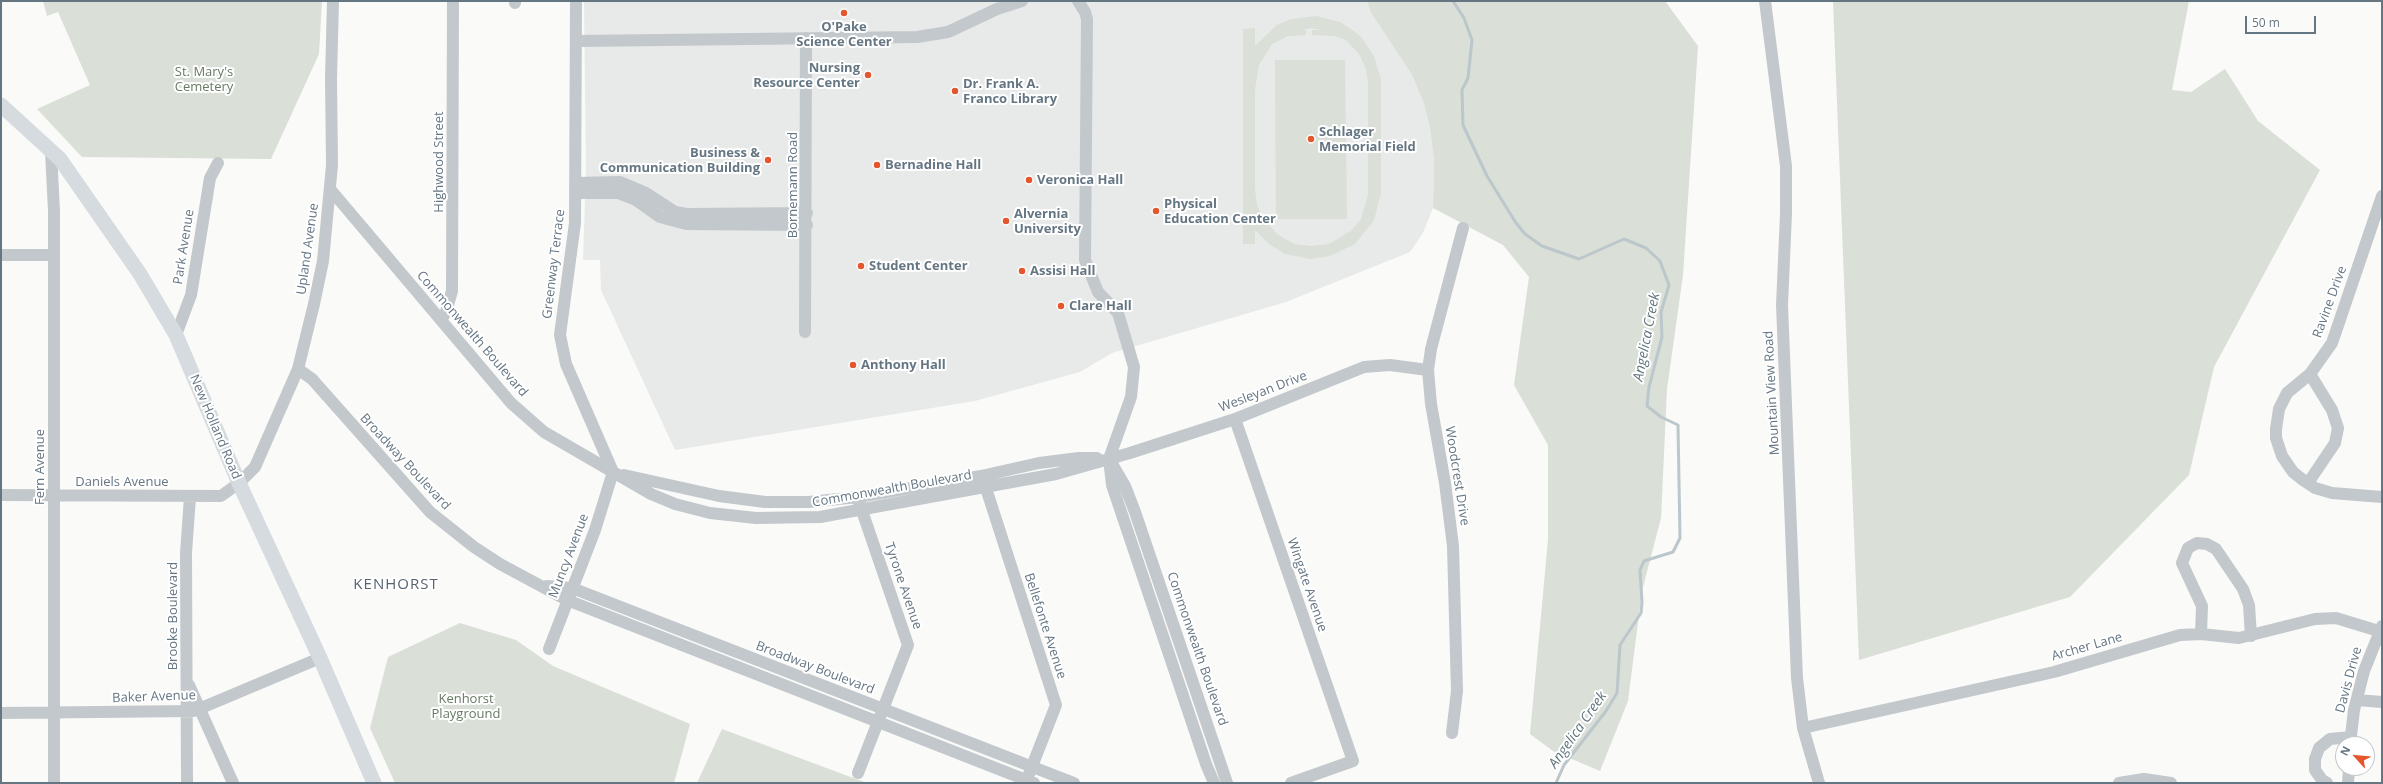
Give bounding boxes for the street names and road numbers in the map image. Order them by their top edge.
street label: Highwood Street [431,111,447,213]
street label: Bornemann Road [785,132,801,238]
street label: Upland Avenue [294,202,322,296]
street label: Park Avenue [170,208,198,286]
street label: Greenway Terrace [540,208,568,320]
street label: Ravine Drive [2310,264,2350,340]
street label: Commonwealth Boulevard [413,268,531,400]
street label: Mountain View Road [1761,330,1783,456]
street label: Wesleyan Drive [1217,368,1309,416]
street label: New Holland Road [186,372,244,482]
street label: Broadway Boulevard [356,411,454,513]
street label: Woodcrest Drive [1441,425,1473,527]
street label: Fern Avenue [32,429,48,505]
street label: Commonwealth Boulevard [811,467,973,511]
street label: Daniels Avenue [75,474,169,490]
street label: Muncy Avenue [546,512,592,600]
street label: Wingate Avenue [1284,536,1330,634]
street label: Tyrone Avenue [881,541,925,631]
street label: Brooke Boulevard [165,562,181,670]
street label: Commonwealth Boulevard [1163,570,1231,728]
street label: Bellefonte Avenue [1021,571,1069,681]
street label: Archer Lane [2050,629,2124,665]
street label: Broadway Boulevard [754,638,876,698]
street label: Davis Drive [2333,645,2365,715]
street label: Baker Avenue [112,688,196,706]

